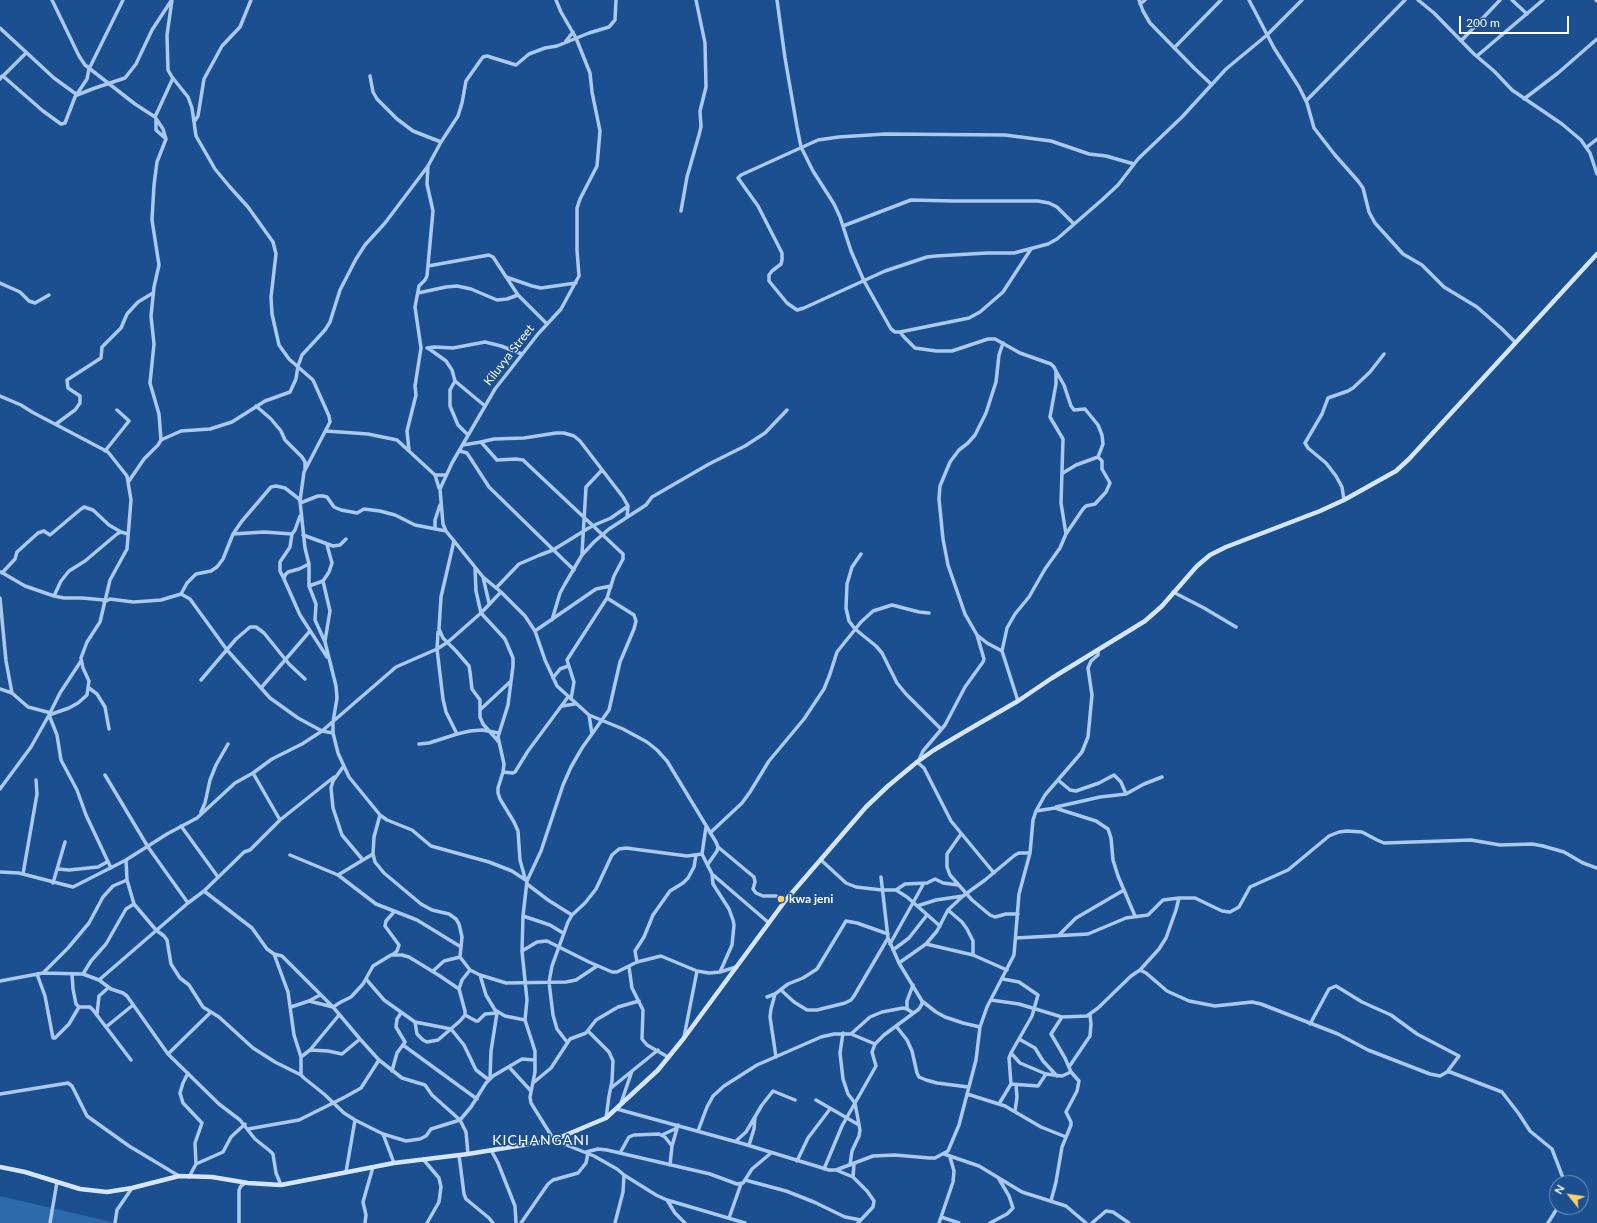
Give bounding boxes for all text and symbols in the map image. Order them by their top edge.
scale bar [1461,8,1571,34]
text: 200 m [1466,15,1500,30]
street label: Kiluvya Street [481,322,537,388]
place label: kwa jeni [789,892,833,906]
marker: kwa jeni [776,894,786,904]
district label: KICHANGANI [492,1132,590,1148]
north arrow [1549,1175,1589,1215]
text: N [1551,1182,1567,1196]

